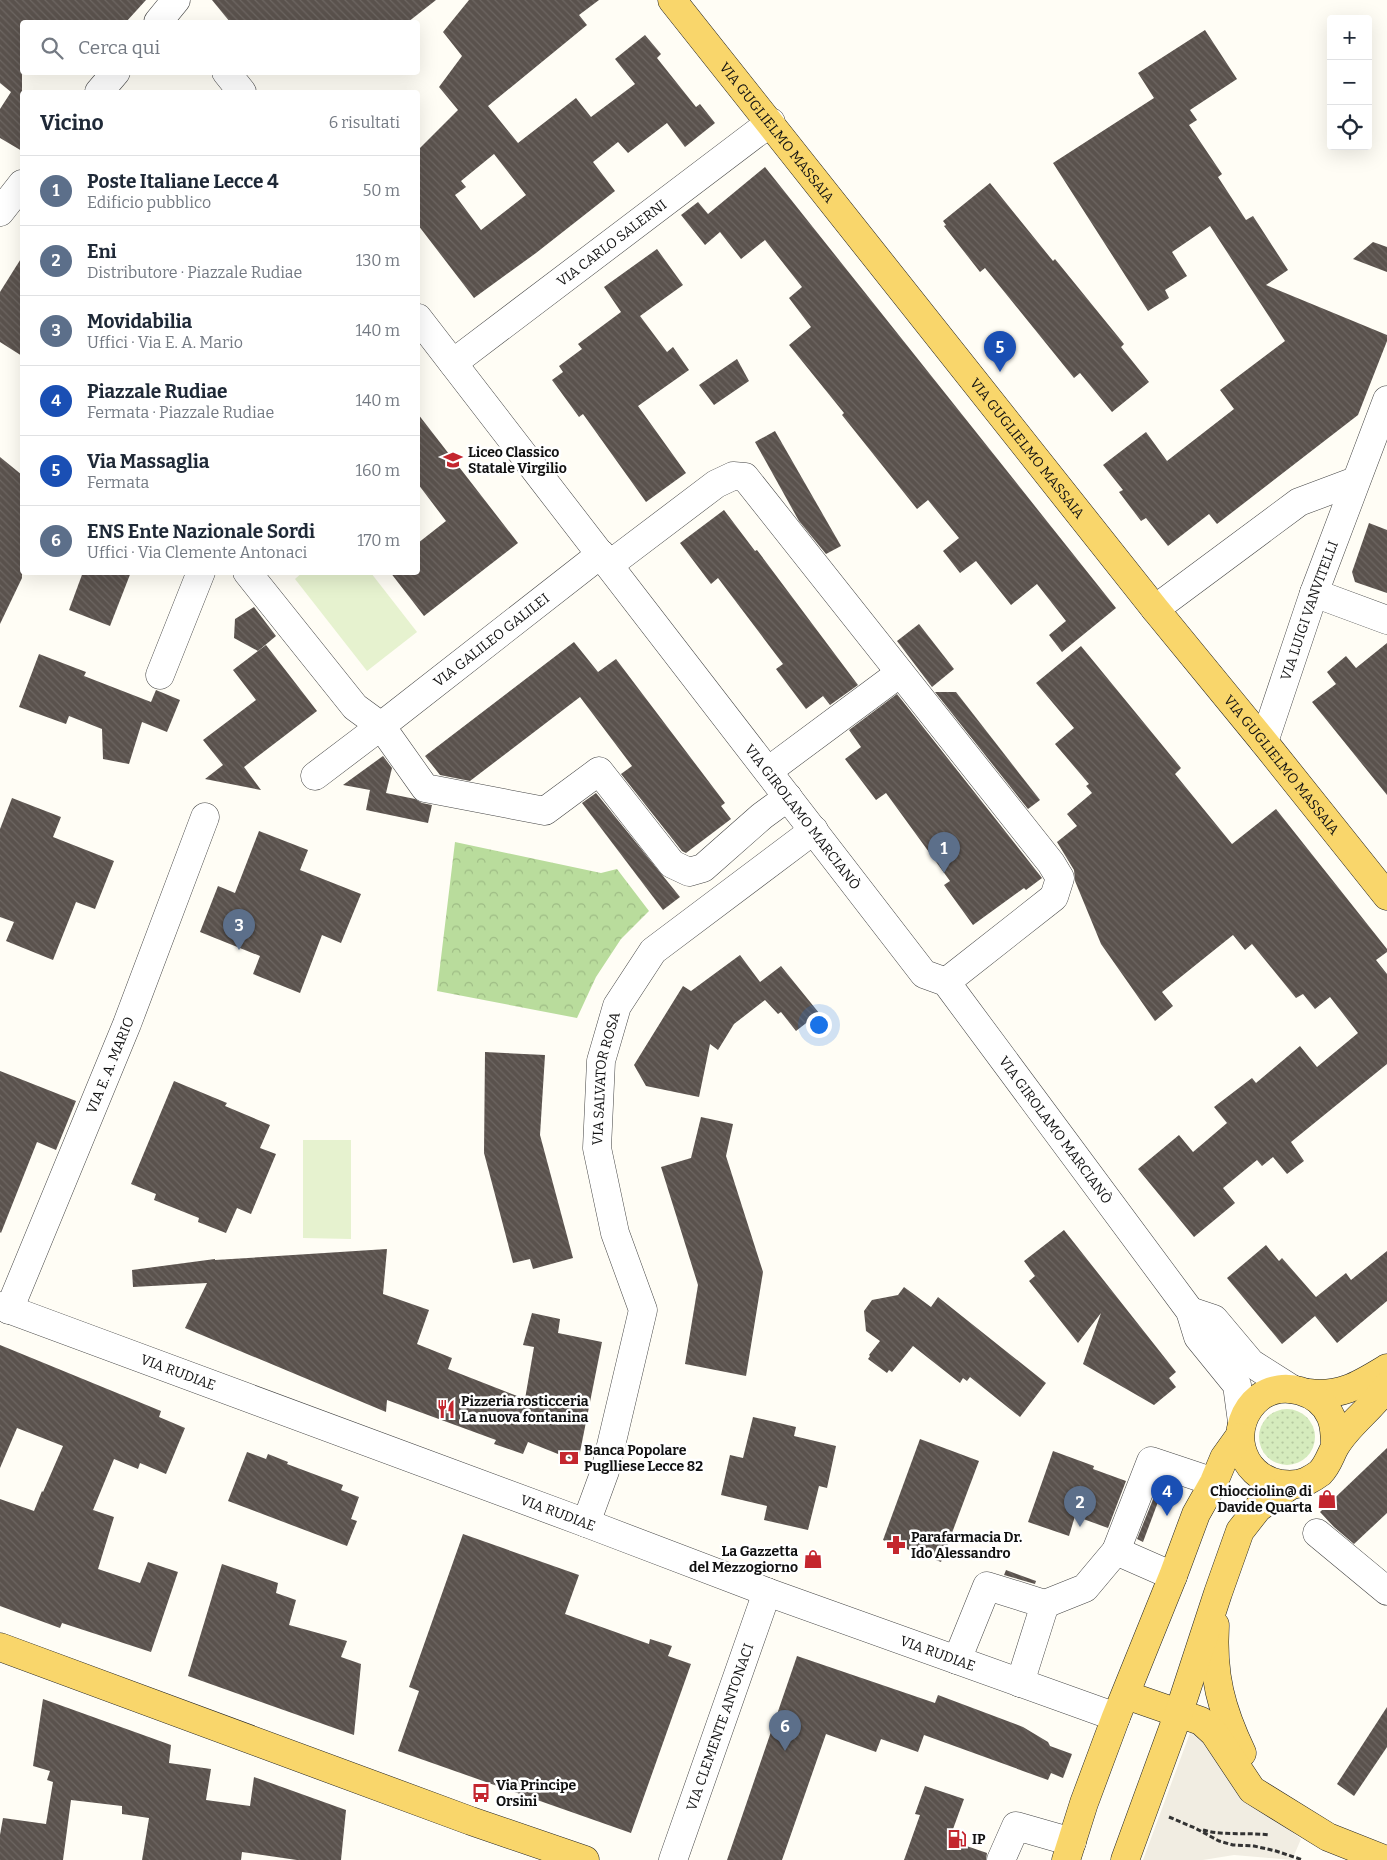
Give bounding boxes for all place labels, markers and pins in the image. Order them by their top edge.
pin: 5 [984,331,1016,372]
place label: Liceo Classico Statale Virgilio [468,444,567,477]
school or university icon: Liceo Classico Statale Virgilio [442,449,464,471]
pin: 1 [928,832,960,873]
pin: 3 [223,909,255,950]
place label: Pizzeria rosticceria La nuova fontanina [461,1393,589,1426]
restaurant icon: Pizzeria rosticceria La nuova fontanina [435,1398,457,1420]
place label: Banca Popolare Puglliese Lecce 82 [584,1442,703,1475]
bank icon: Banca Popolare Puglliese Lecce 82 [558,1447,580,1469]
pin: 4 [1151,1475,1183,1516]
place label: Chiocciolin@ di Davide Quarta [1210,1483,1313,1516]
pin: 2 [1064,1486,1096,1527]
shop icon: Chiocciolin@ di Davide Quarta [1316,1488,1338,1510]
place label: Parafarmacia Dr. Ido Alessandro [911,1529,1022,1562]
pharmacy icon: Parafarmacia Dr. Ido Alessandro [885,1534,907,1556]
place label: La Gazzetta del Mezzogiorno [689,1543,798,1576]
shop icon: La Gazzetta del Mezzogiorno [802,1548,824,1570]
pin: 6 [769,1710,801,1751]
place label: Via Principe Orsini [496,1777,577,1810]
bus stop icon: Via Principe Orsini [470,1782,492,1804]
fuel station icon: IP [946,1828,968,1850]
place label: IP [972,1831,986,1848]

